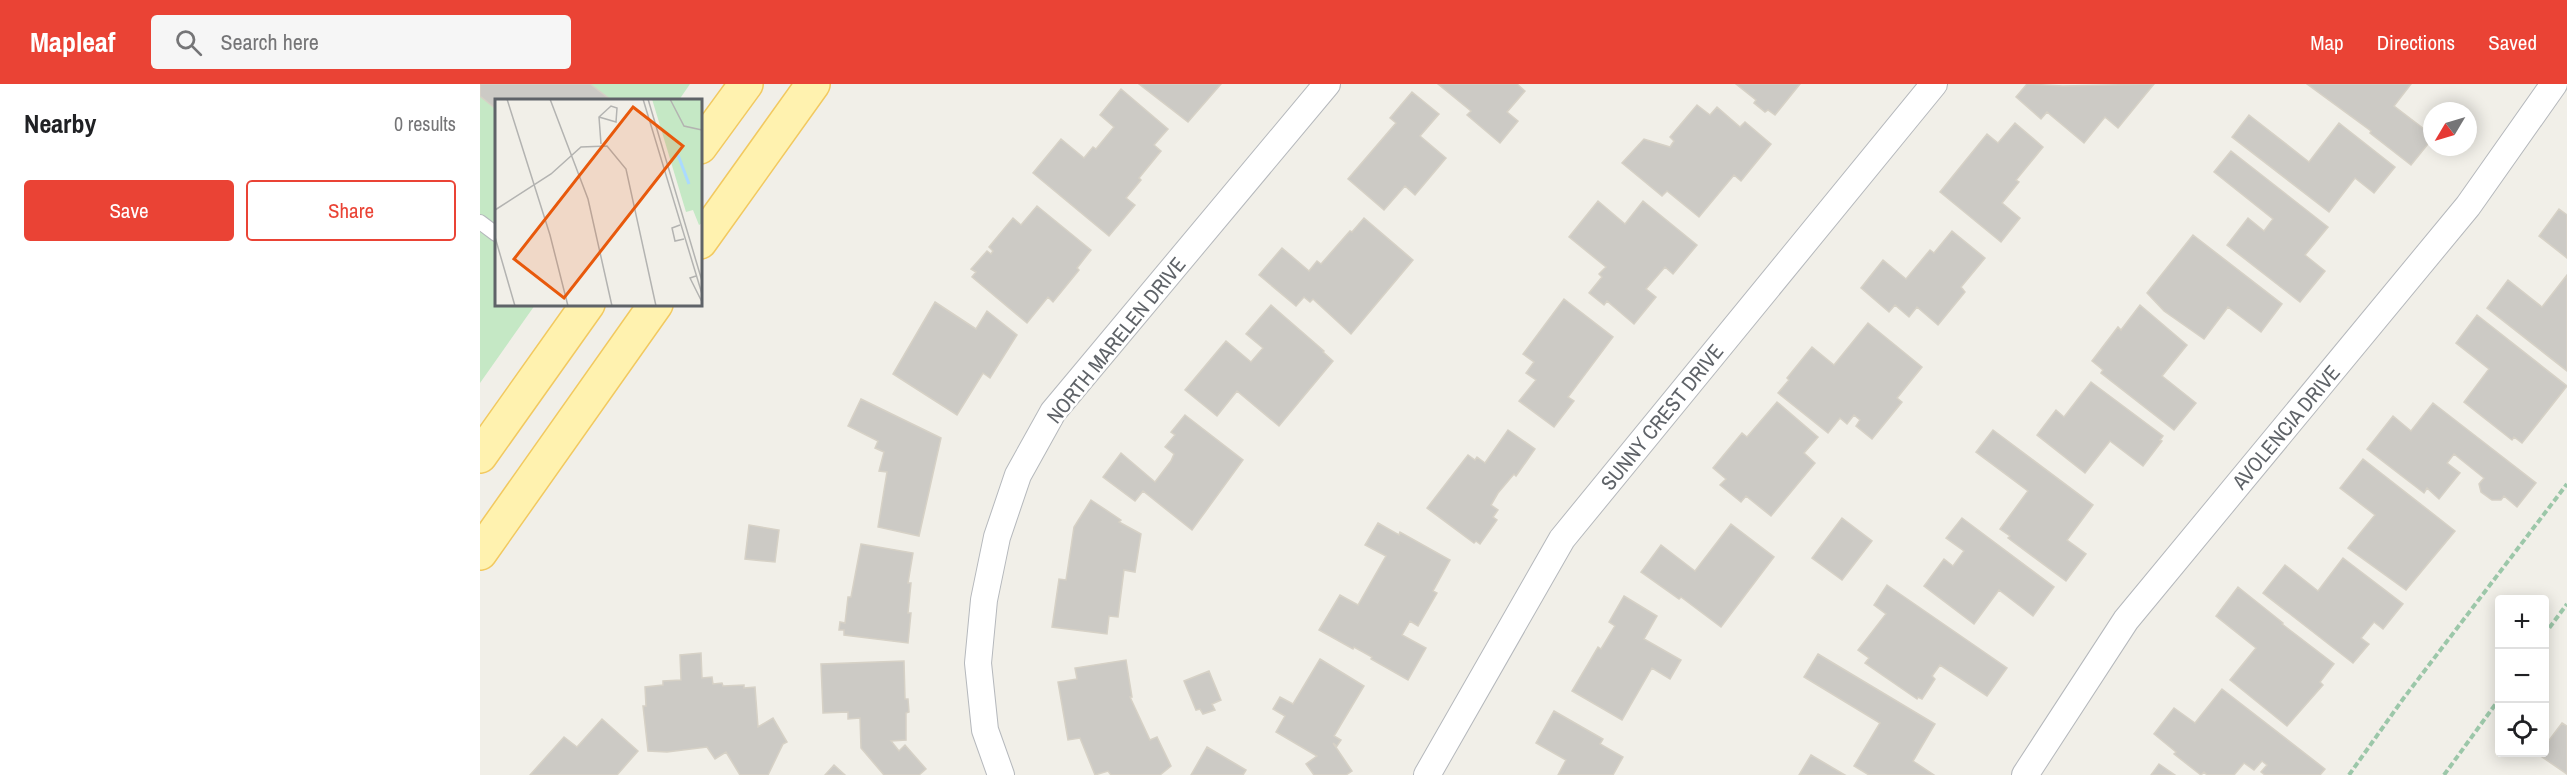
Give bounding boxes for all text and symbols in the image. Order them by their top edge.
search box [151,15,571,69]
text: Mapleaf [30,23,115,61]
icon: search [172,26,205,59]
text: Search here [220,27,319,57]
text: Map [2310,28,2344,57]
text: Directions [2377,28,2455,57]
text: Saved [2488,28,2537,57]
inset map [495,99,702,306]
north arrow [2423,102,2477,156]
text: Nearby [24,106,96,141]
text: 0 results [394,110,456,137]
button: Save [24,180,234,241]
button: Share [246,180,456,241]
street label: NORTH MARELEN DRIVE [1040,251,1192,429]
street label: SUNNY CREST DRIVE [1594,338,1730,496]
street label: AVOLENCIA DRIVE [2225,359,2347,496]
map controls [2495,595,2549,757]
button: + [2495,595,2549,649]
button: − [2495,649,2549,703]
button: locate [2495,703,2549,757]

